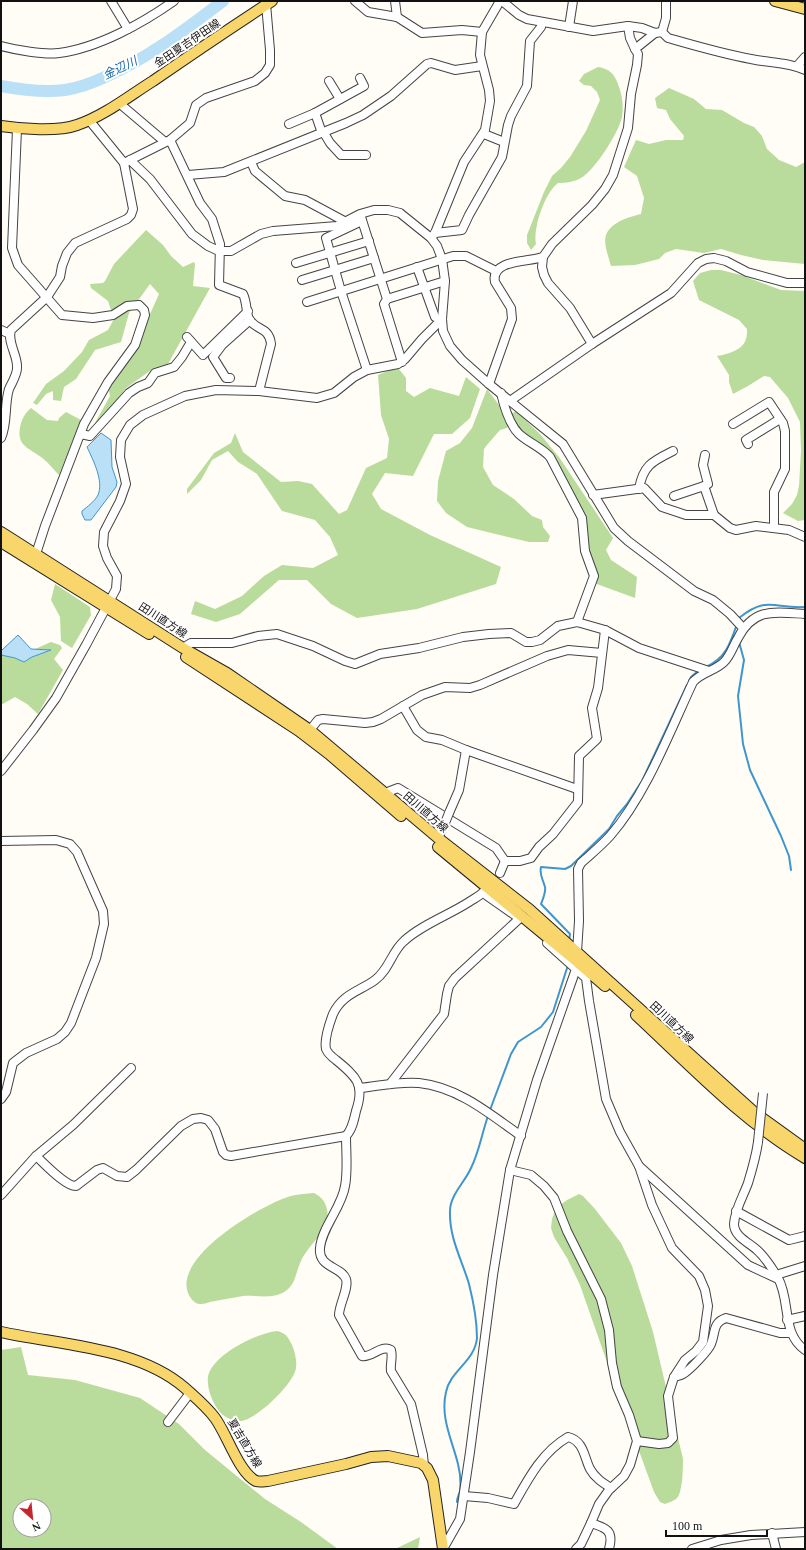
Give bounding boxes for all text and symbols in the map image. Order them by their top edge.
street label: 金田夏吉伊田線 [152,16,222,70]
water label: 金辺川 [101,53,141,82]
street label: 田川直方線 [137,600,189,640]
street label: 田川直方線 [401,789,451,835]
street label: 田川直方線 [648,999,696,1045]
street label: 夏吉直方線 [226,1416,264,1470]
north arrow [12,1498,52,1538]
scale bar [666,1512,767,1538]
text: 100 m [672,1519,703,1533]
text: N [30,1520,43,1534]

